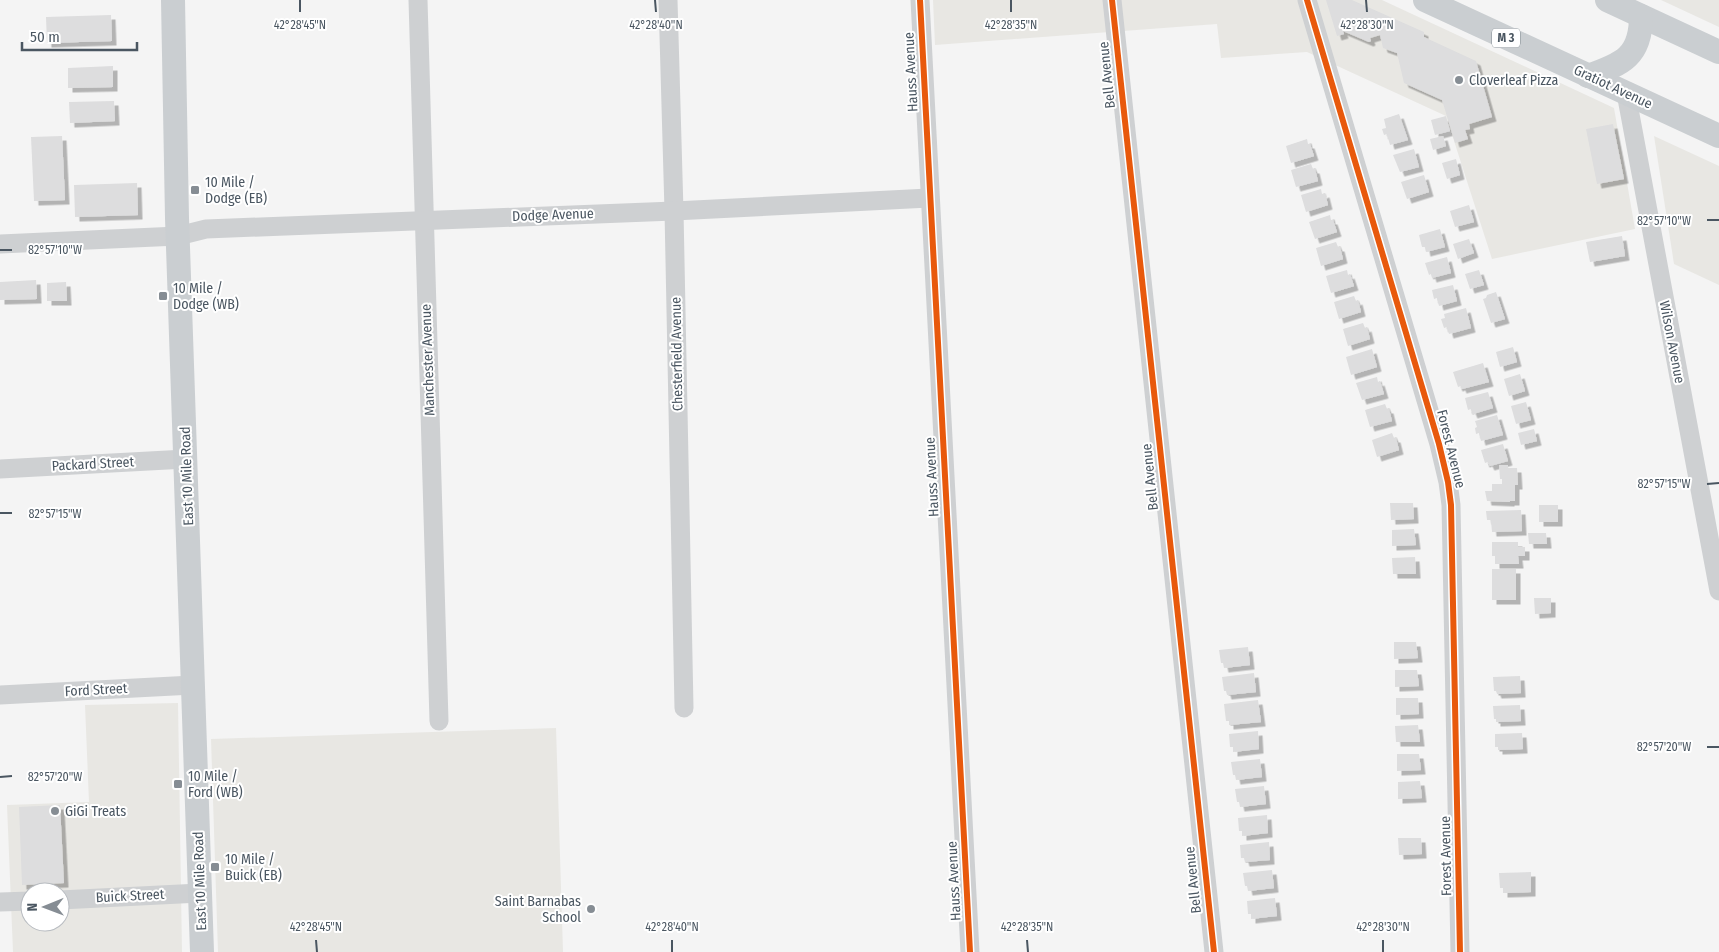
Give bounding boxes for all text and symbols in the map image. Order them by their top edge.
text: 42°28'45"N [274,18,326,32]
text: 42°28'40"N [629,18,683,32]
text: 42°28'35"N [985,18,1037,32]
text: 42°28'30"N [1340,18,1394,32]
scale bar [22,20,138,52]
text: 50 m [30,28,60,46]
road number: M 3 [1492,28,1520,48]
street label: Hauss Avenue [900,32,922,112]
street label: Bell Avenue [1095,41,1119,109]
street label: Gratiot Avenue [1571,61,1655,113]
place label: Cloverleaf Pizza [1469,72,1558,89]
marker: Cloverleaf Pizza [1453,74,1465,86]
place label: 10 Mile / Dodge (EB) [205,174,267,207]
marker: 10 Mile / Dodge (EB) [189,184,201,196]
street label: Dodge Avenue [512,205,594,225]
text: 82°57'10"W [1637,214,1691,228]
text: 82°57'10"W [28,243,82,257]
place label: 10 Mile / Dodge (WB) [173,280,239,313]
marker: 10 Mile / Dodge (WB) [157,290,169,302]
street label: Chesterfield Avenue [668,297,686,411]
street label: Wilson Avenue [1656,299,1688,385]
street label: Manchester Avenue [418,304,438,416]
street label: Forest Avenue [1433,408,1469,490]
street label: East 10 Mile Road [177,426,197,526]
street label: Hauss Avenue [921,437,943,517]
street label: Bell Avenue [1138,443,1162,511]
street label: Packard Street [51,453,135,475]
text: 82°57'15"W [1638,477,1690,491]
text: 82°57'15"W [29,507,81,521]
street label: Ford Street [64,680,128,700]
text: 82°57'20"W [1637,740,1691,754]
place label: 10 Mile / Ford (WB) [188,768,243,801]
text: 82°57'20"W [28,770,82,784]
marker: 10 Mile / Ford (WB) [172,778,184,790]
place label: GiGi Treats [65,803,126,820]
marker: GiGi Treats [49,805,61,817]
street label: Forest Avenue [1437,816,1455,896]
street label: East 10 Mile Road [190,831,210,931]
street label: Hauss Avenue [943,841,965,921]
street label: Bell Avenue [1181,846,1205,914]
place label: 10 Mile / Buick (EB) [225,851,282,884]
marker: 10 Mile / Buick (EB) [209,861,221,873]
north arrow [20,882,70,932]
street label: Buick Street [95,886,165,906]
place label: Saint Barnabas School [495,893,581,926]
text: N [24,903,41,912]
marker: Saint Barnabas School [585,903,597,915]
text: 42°28'45"N [290,920,342,934]
text: 42°28'40"N [645,920,699,934]
text: 42°28'35"N [1001,920,1053,934]
text: 42°28'30"N [1356,920,1410,934]

